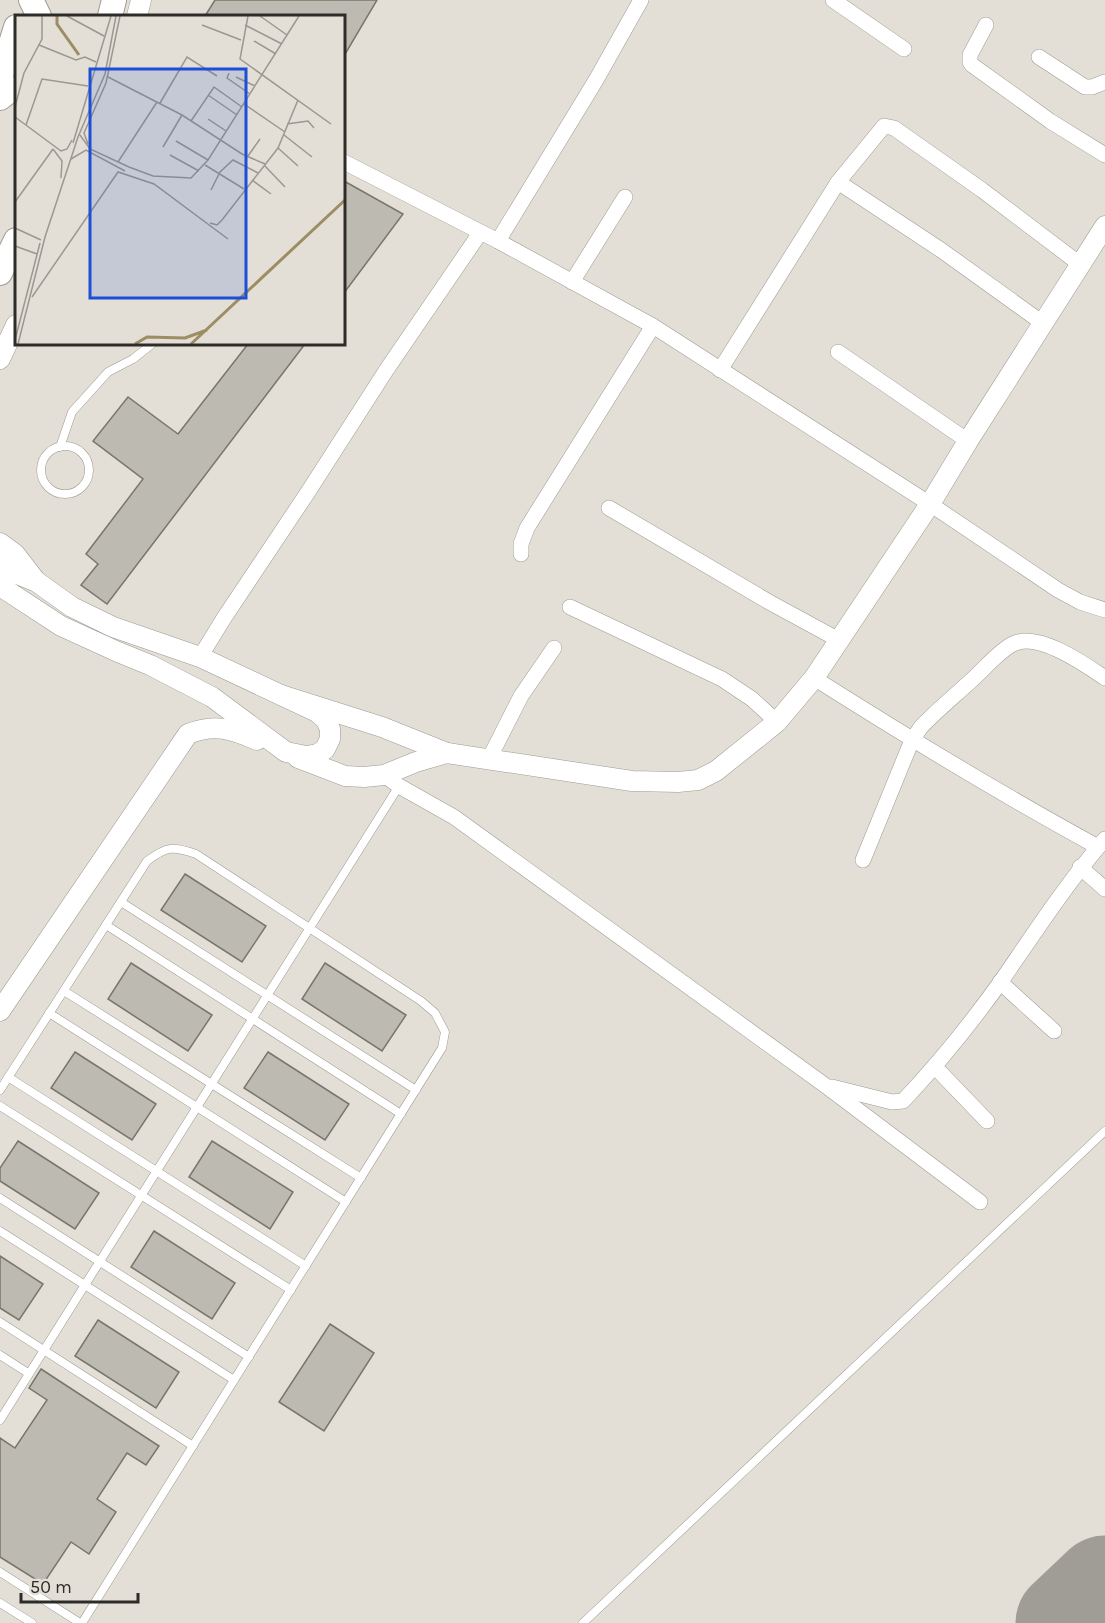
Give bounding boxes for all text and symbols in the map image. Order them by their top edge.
inset map [15,15,345,345]
scale bar [21,1566,138,1604]
text: 50 m [30,1576,72,1598]

